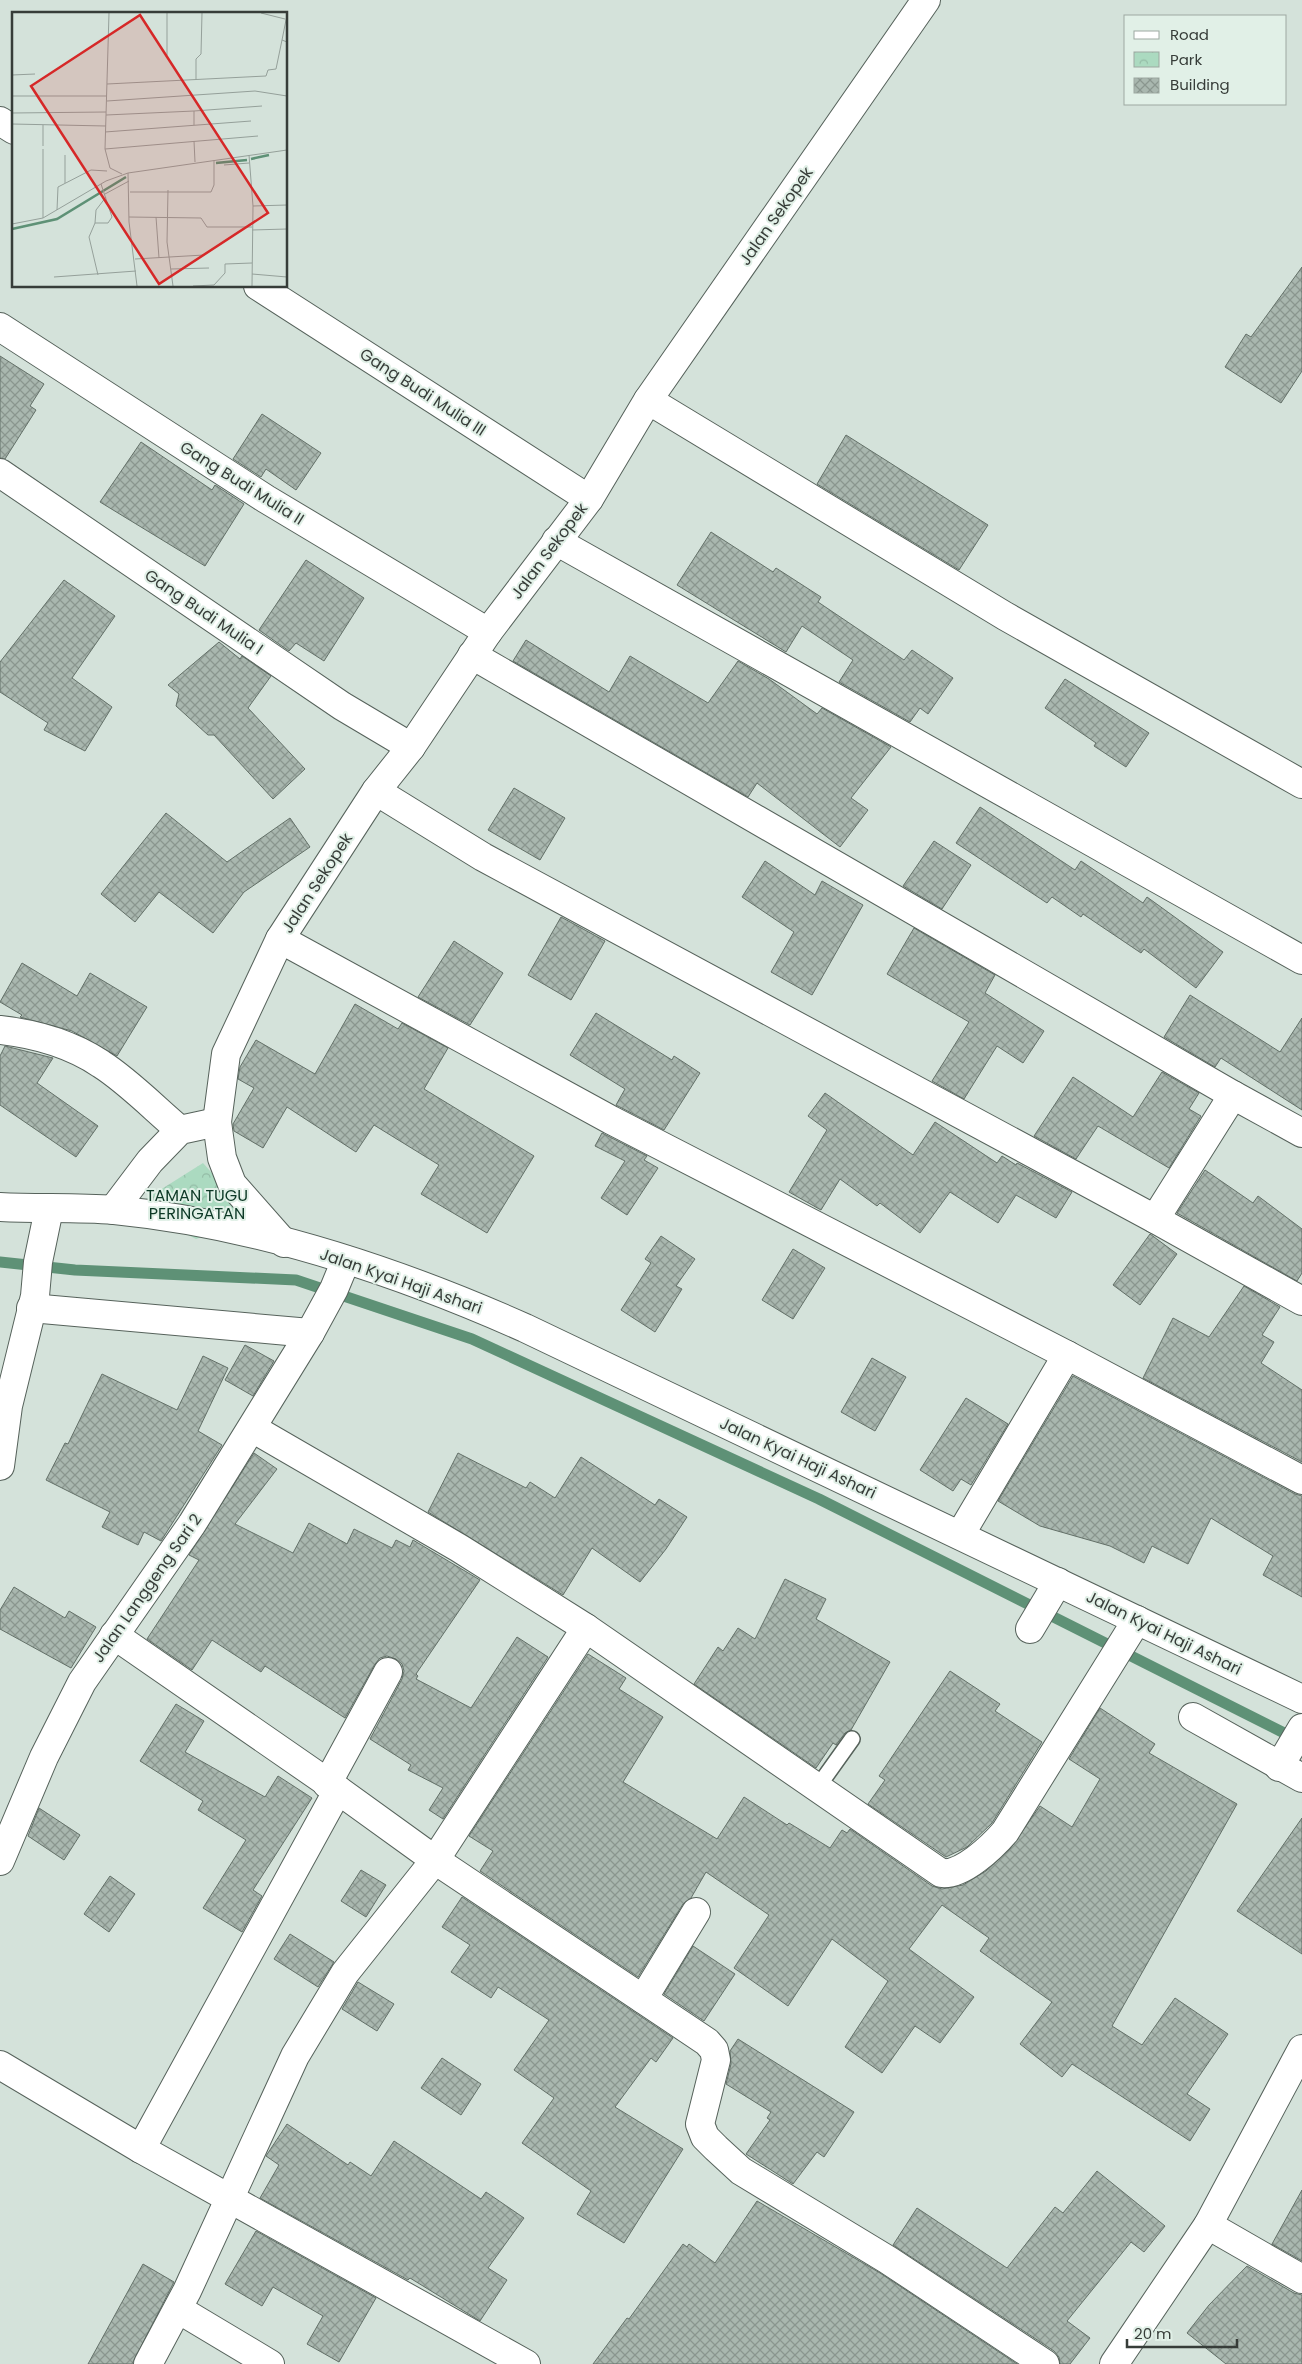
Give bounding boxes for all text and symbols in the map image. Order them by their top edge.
inset map [12,12,288,288]
legend [1124,15,1287,105]
text: Road [1170,24,1209,45]
text: Park [1170,49,1202,70]
text: Building [1170,74,1230,95]
street label: Jalan Sekopek [734,162,819,270]
street label: Gang Budi Mulia III [355,342,491,442]
street label: Gang Budi Mulia II [175,435,309,531]
street label: Jalan Sekopek [505,497,593,604]
street label: Gang Budi Mulia I [140,564,268,660]
street label: Jalan Sekopek [276,828,358,938]
park label: TAMAN TUGU PERINGATAN [146,1184,248,1225]
street label: Jalan Kyai Haji Ashari [317,1242,485,1320]
street label: Jalan Kyai Haji Ashari [716,1412,880,1504]
street label: Jalan Langgeng Sari 2 [87,1509,207,1667]
street label: Jalan Kyai Haji Ashari [1082,1585,1246,1681]
scale bar [1127,2316,1237,2348]
text: 20 m [1134,2323,1172,2344]

